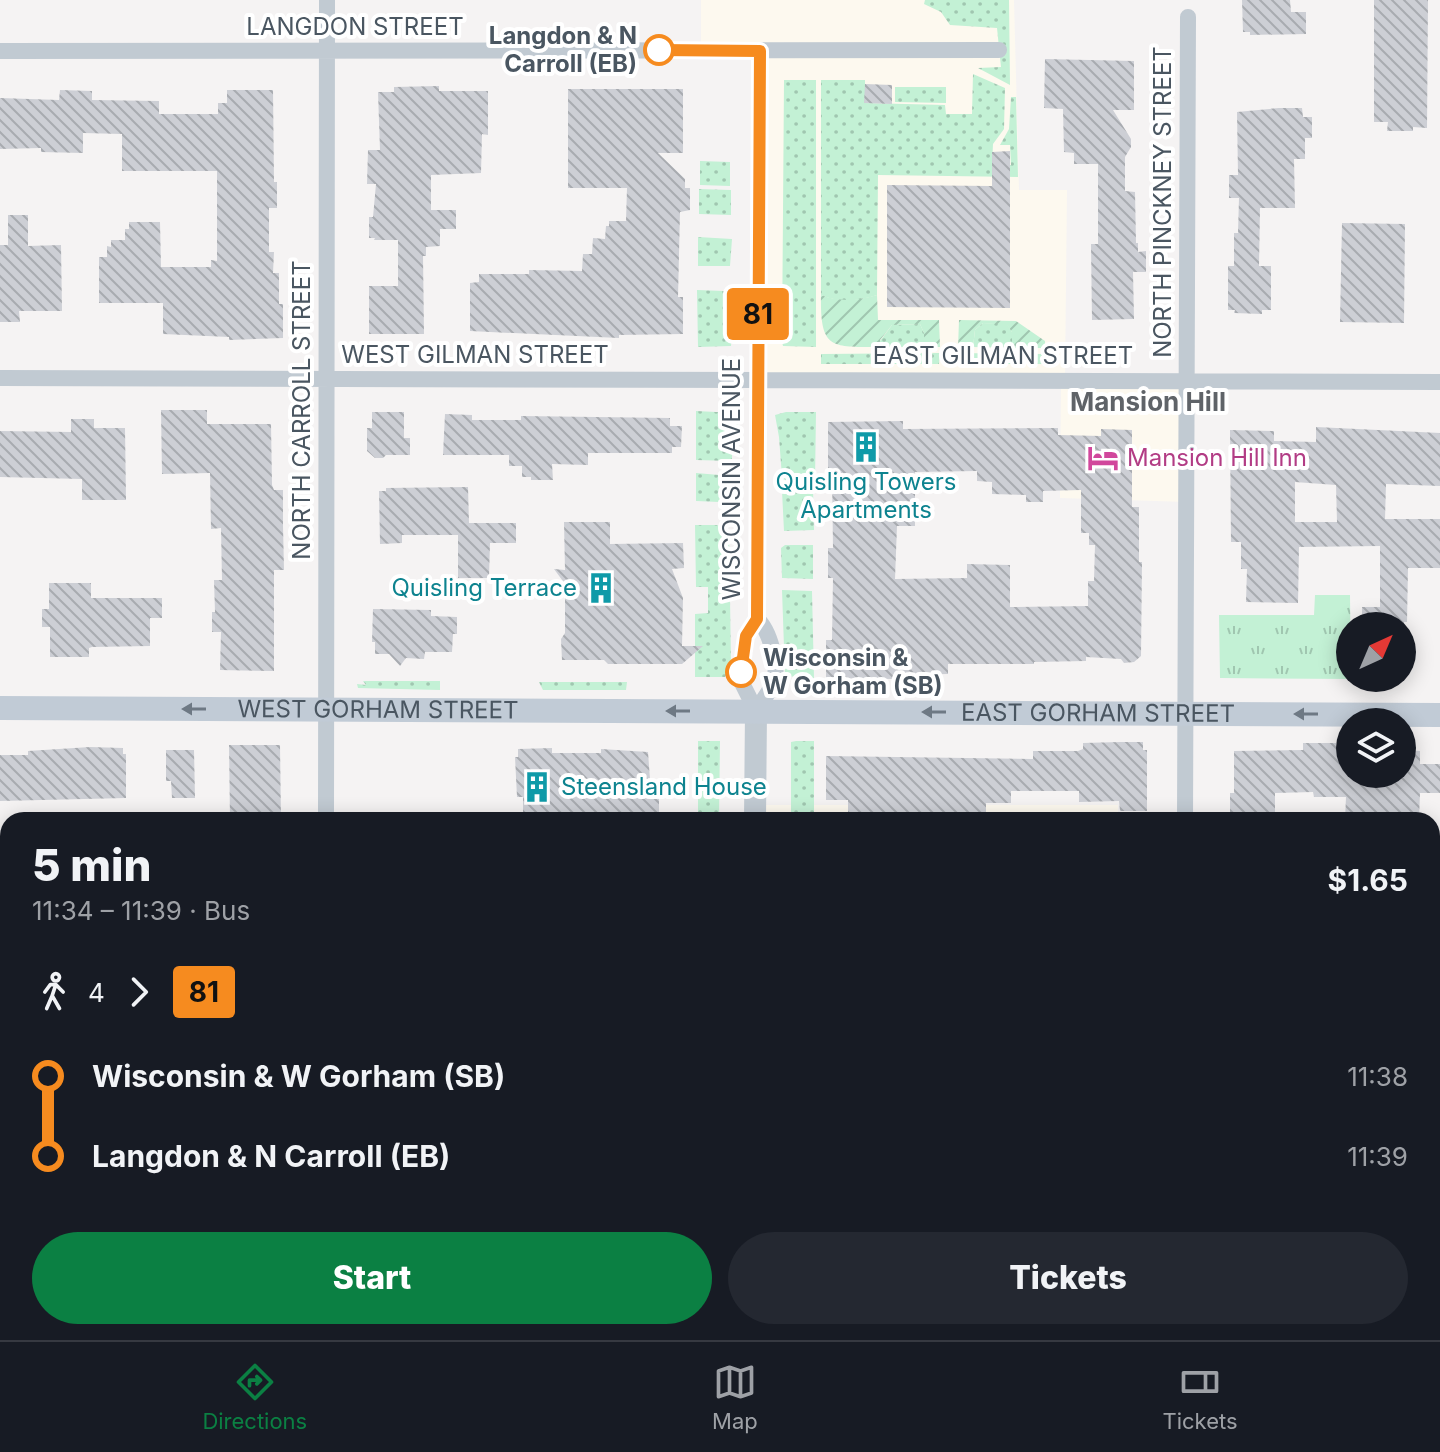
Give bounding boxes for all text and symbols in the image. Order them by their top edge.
street label: LANGDON STREET [246,12,464,41]
place label: Langdon & N Carroll (EB) [489,21,637,78]
marker: Langdon & N Carroll (EB) [644,35,674,65]
street label: NORTH PINCKNEY STREET [1148,46,1177,358]
street label: NORTH CARROLL STREET [287,260,316,560]
line badge: 81 [722,288,794,340]
text: 81 [743,297,773,331]
street label: WEST GILMAN STREET [341,340,609,369]
street label: EAST GILMAN STREET [873,341,1133,370]
street label: WISCONSIN AVENUE [717,358,746,600]
district label: Mansion Hill [1070,386,1226,417]
building icon: Quisling Towers Apartments [849,430,883,464]
hotel icon: Mansion Hill Inn [1086,441,1120,475]
place label: Mansion Hill Inn [1127,443,1307,472]
place label: Quisling Towers Apartments [776,467,956,524]
building icon: Quisling Terrace [584,571,618,605]
place label: Quisling Terrace [391,573,577,602]
north arrow [1336,612,1416,692]
map controls [1336,612,1416,788]
place label: Wisconsin & W Gorham (SB) [763,643,943,700]
marker: Wisconsin & W Gorham (SB) [726,657,756,687]
street label: WEST GORHAM STREET [237,694,519,725]
street label: EAST GORHAM STREET [961,698,1235,728]
one-way arrow [181,703,206,715]
one-way arrow [665,705,690,717]
one-way arrow [921,706,946,718]
one-way arrow [1293,708,1318,720]
button: layers [1336,708,1416,788]
building icon: Steensland House [520,770,554,804]
place label: Steensland House [561,772,767,801]
text: 5 min [32,838,152,892]
text: $1.65 [1328,862,1408,898]
text: 11:34 – 11:39 · Bus [32,895,250,926]
icon: walk [32,970,76,1014]
icon: forward [117,970,161,1014]
text: 81 [189,975,219,1009]
text: 4 [88,977,105,1008]
text: Wisconsin & W Gorham (SB) [92,1058,505,1094]
text: 11:38 [1347,1061,1408,1092]
text: Langdon & N Carroll (EB) [92,1138,450,1174]
text: 11:39 [1347,1141,1408,1172]
button: Start [32,1232,712,1324]
button: Tickets [728,1232,1408,1324]
tab: Directions [202,1360,307,1434]
tab: Map [712,1360,758,1434]
tab: Tickets [1163,1360,1238,1434]

